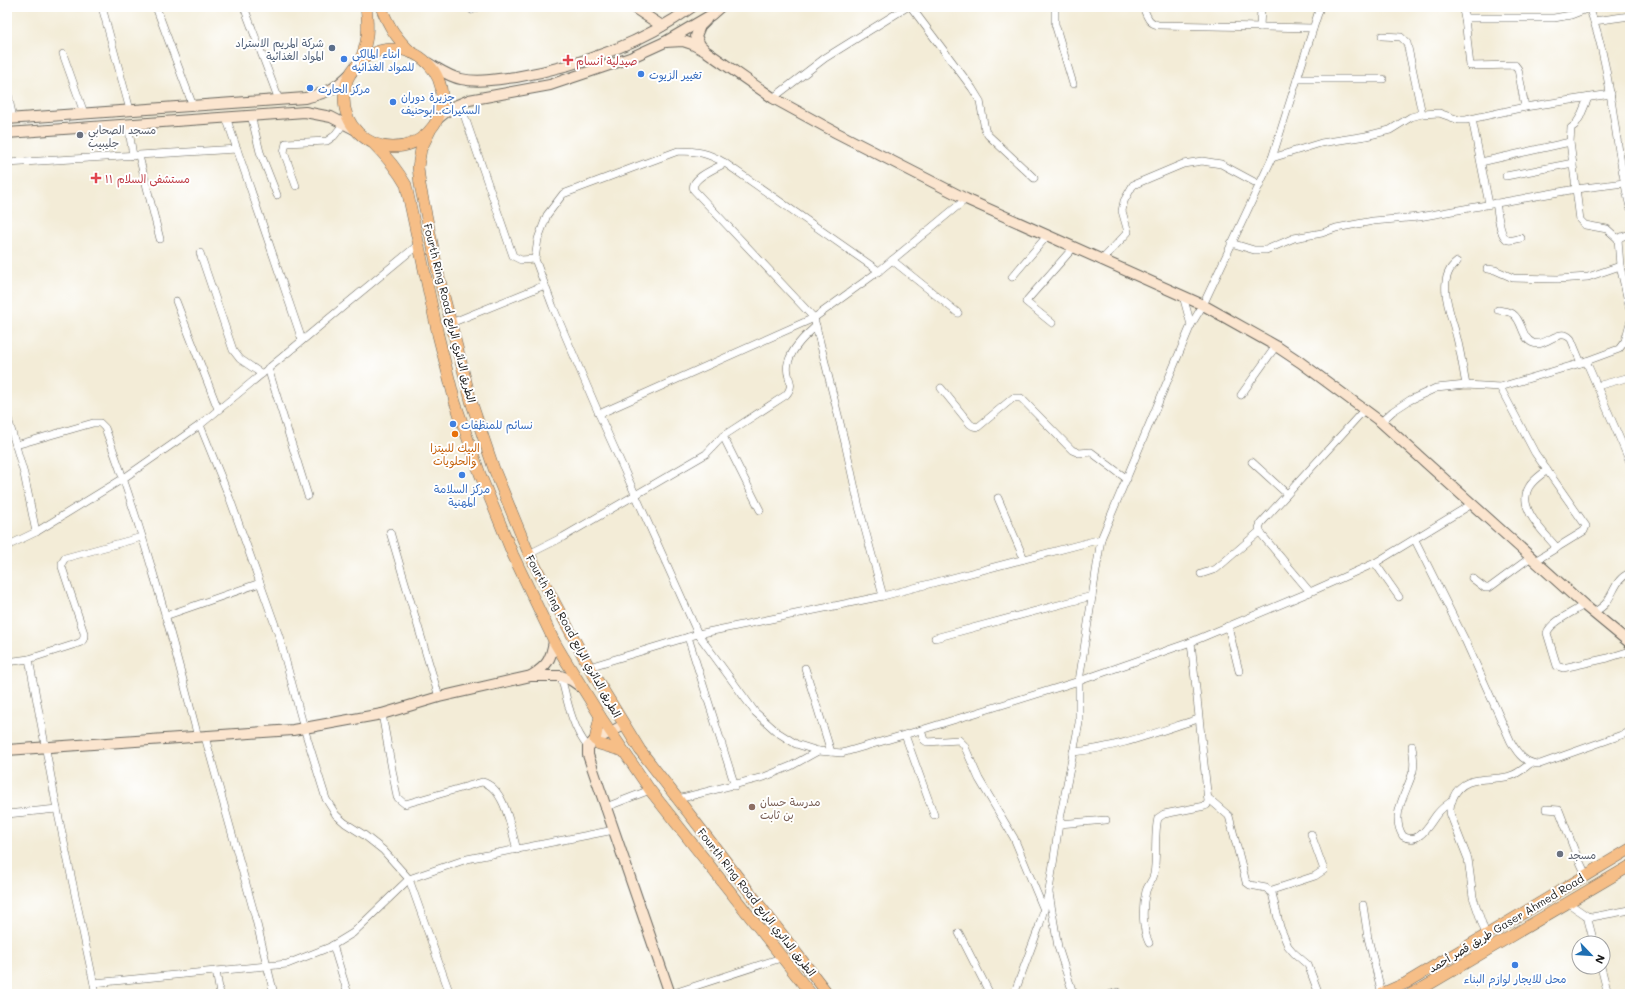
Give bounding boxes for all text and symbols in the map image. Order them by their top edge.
place label: شركة المريم الاستراد المواد الغذائية [235,35,324,64]
marker: شركة المريم الاستراد المواد الغذائية [327,43,337,53]
place label: ابناء المالكي للمواد الغذائيه [352,46,414,75]
place label: صيدلية أنسام [576,53,637,70]
marker: ابناء المالكي للمواد الغذائيه [339,54,349,64]
marker: صيدلية أنسام [563,55,573,65]
place label: تغيير الزيوت [649,67,703,83]
marker: تغيير الزيوت [636,69,646,79]
place label: مركز الحارت [318,81,370,96]
marker: مركز الحارت [305,83,315,93]
place label: جزيرة دوران السكيرات..ابوحنيف [401,89,480,118]
marker: جزيرة دوران السكيرات..ابوحنيف [388,97,398,107]
place label: مسجد الصحابي جليبيب [88,122,156,151]
marker: مسجد الصحابي جليبيب [75,130,85,140]
place label: مستشفى السلام ١١ [105,171,190,188]
marker: مستشفى السلام ١١ [90,172,102,184]
street label: Fourth Ring Road الطريق الدائري الرابع [419,222,480,405]
place label: نسائم للمنظفات [461,417,533,434]
marker: نسائم للمنظفات [448,419,458,429]
marker: البيك للبيتزا والحلويات [450,429,460,439]
place label: البيك للبيتزا والحلويات [430,440,480,469]
marker: مركز السلامة المهنية [457,470,467,480]
place label: مركز السلامة المهنية [434,481,490,509]
street label: Fourth Ring Road الطريق الدائري الرابع [521,552,625,721]
place label: مدرسة حسان بن ثابت [760,794,820,823]
marker: مدرسة حسان بن ثابت [747,802,757,812]
street label: Fourth Ring Road الطريق الدائري الرابع [693,825,820,980]
place label: مسجد [1568,847,1596,862]
marker: مسجد [1555,849,1565,859]
street label: طريق قصر أحمد Gaser Ahmed Road [1425,870,1587,976]
north arrow [1571,935,1611,975]
text: N [1592,952,1609,966]
marker: محل للايجار لوازم البناء [1510,960,1520,970]
place label: محل للايجار لوازم البناء [1464,971,1566,988]

